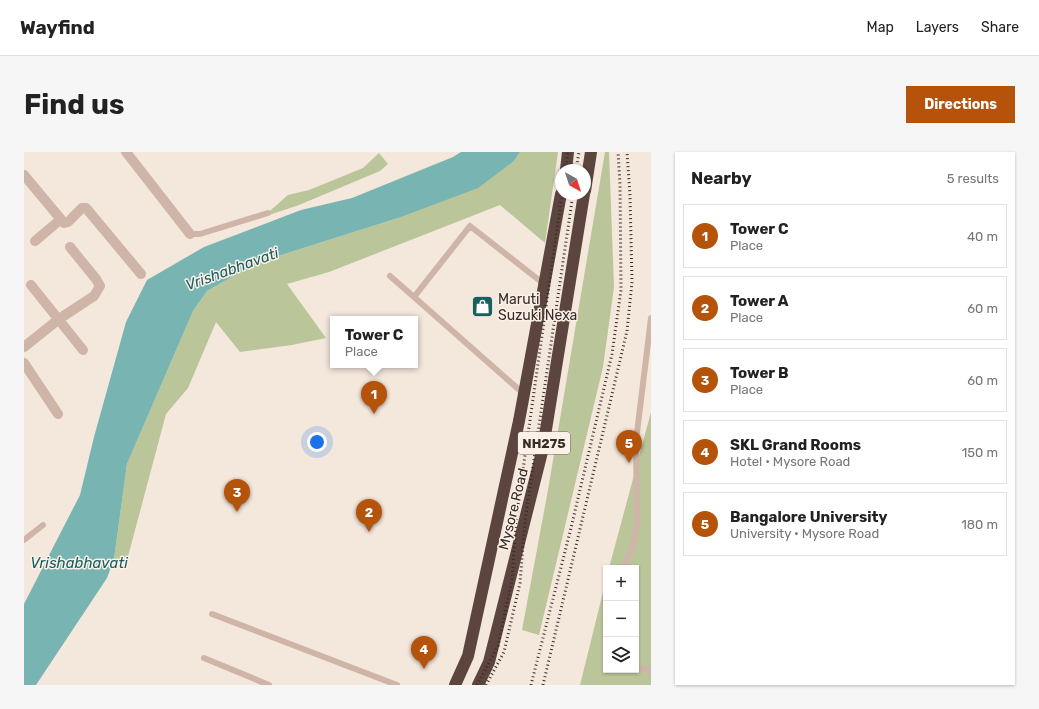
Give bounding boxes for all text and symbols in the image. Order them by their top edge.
text: Wayfind [20,16,95,39]
text: Map [867,19,894,36]
text: Layers [916,19,959,36]
text: Share [981,19,1019,36]
button: Directions [906,86,1015,123]
text: Find us [24,88,124,121]
north arrow [555,164,591,200]
text: Nearby [691,168,752,188]
text: 5 results [947,171,999,186]
text: Tower C [730,220,789,238]
text: 1 [702,229,708,244]
text: 40 m [967,229,998,244]
text: Place [730,238,763,253]
water label: Vrishabhavati [183,244,281,294]
place label: Maruti Suzuki Nexa [498,291,577,324]
text: Tower A [730,292,788,310]
shop icon: Maruti Suzuki Nexa [469,294,495,320]
text: 2 [701,301,709,316]
text: 60 m [967,301,998,316]
text: Place [730,310,763,325]
popup [330,316,418,368]
text: Tower C [345,326,403,344]
text: Place [345,344,378,359]
text: Tower B [730,364,789,382]
text: 3 [701,373,709,388]
text: 60 m [967,373,998,388]
pin: 1 [361,381,387,414]
text: Place [730,382,763,397]
pin: 5 [616,430,642,463]
your location [307,432,327,452]
road number: NH275 [518,432,570,454]
text: SKL Grand Rooms [730,436,861,454]
text: 4 [701,445,709,460]
text: 150 m [962,445,998,460]
text: Hotel · Mysore Road [730,454,850,469]
street label: Mysore Road [495,467,532,552]
pin: 3 [224,479,250,512]
pin: 2 [356,499,382,532]
text: Bangalore University [730,508,887,526]
text: 5 [701,517,709,532]
text: 180 m [961,517,998,532]
text: University · Mysore Road [730,526,879,541]
water label: Vrishabhavati [30,554,128,572]
map controls [603,565,639,673]
button: + [603,565,639,601]
button: − [603,601,639,637]
pin: 4 [411,636,437,669]
button: layers [603,637,639,673]

